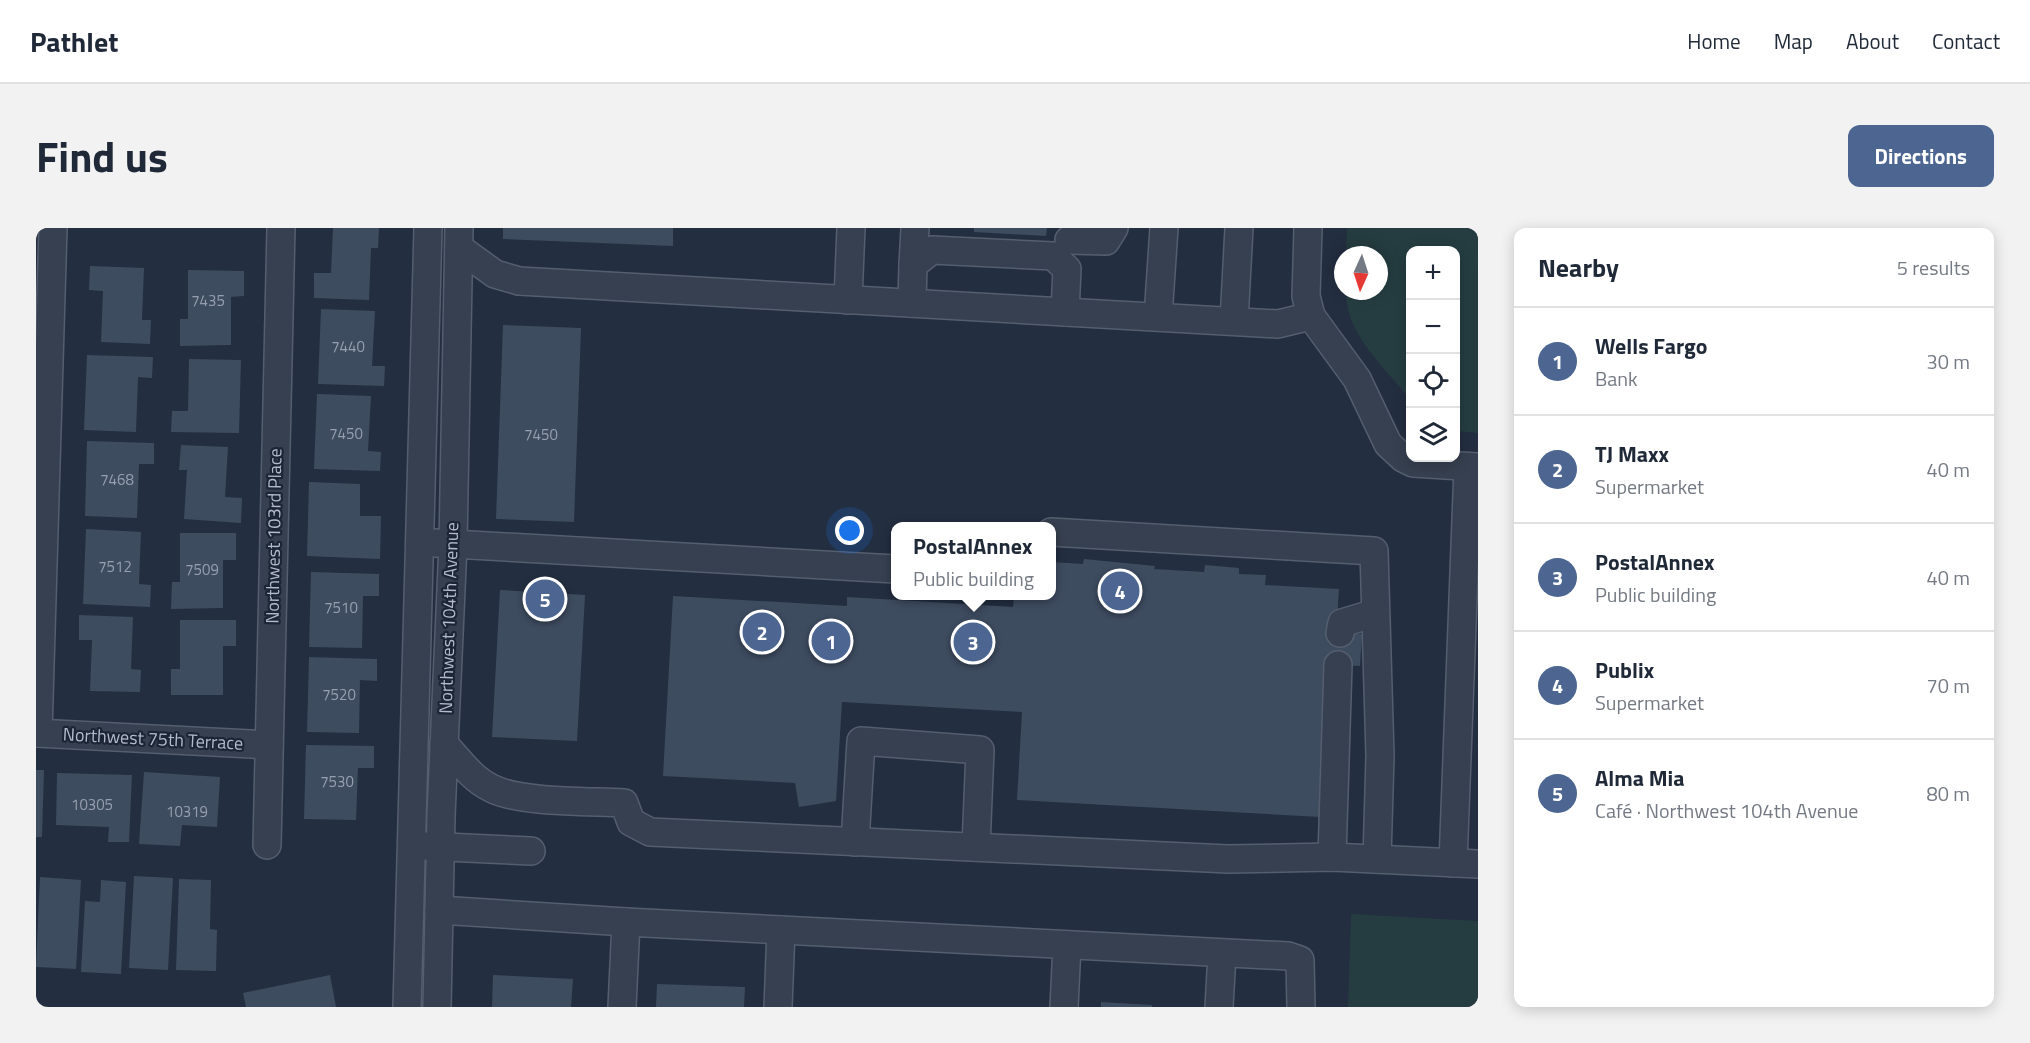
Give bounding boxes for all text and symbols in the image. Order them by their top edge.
text: Pathlet [30,20,118,63]
text: Home [1687,25,1741,57]
text: Map [1774,25,1813,57]
text: About [1846,25,1899,57]
text: Contact [1932,25,2000,57]
text: Find us [36,124,168,188]
button: Directions [1848,125,1994,187]
north arrow [1334,246,1388,300]
map controls [1406,246,1460,462]
button: + [1406,246,1460,300]
text: Nearby [1538,248,1619,287]
text: 5 results [1897,252,1970,283]
house number: 7435 [191,289,225,312]
button: − [1406,300,1460,354]
text: Wells Fargo [1595,329,1708,363]
house number: 7440 [331,335,365,358]
text: 1 [1552,346,1563,377]
text: 30 m [1926,346,1970,377]
button: locate [1406,354,1460,408]
text: Bank [1595,363,1638,394]
button: layers [1406,408,1460,462]
house number: 7450 [329,422,363,445]
house number: 7450 [524,423,558,446]
text: TJ Maxx [1595,437,1669,471]
street label: Northwest 103rd Place [258,448,289,624]
text: 2 [1552,454,1563,485]
text: 40 m [1926,454,1970,485]
house number: 7468 [100,468,134,491]
text: Supermarket [1595,471,1704,502]
your location [835,516,864,545]
street label: Northwest 104th Avenue [432,522,465,714]
popup [891,522,1056,600]
text: PostalAnnex [913,529,1032,563]
text: PostalAnnex [1595,545,1714,579]
house number: 7512 [98,555,132,578]
house number: 7509 [185,558,219,581]
text: 3 [1552,562,1563,593]
text: 40 m [1926,562,1970,593]
text: Public building [913,563,1034,594]
pin: 4 [1100,568,1140,614]
pin: 5 [526,576,564,622]
text: Public building [1595,579,1716,610]
house number: 7510 [324,596,358,619]
pin: 2 [742,610,782,654]
pin: 1 [812,618,850,664]
pin: 3 [954,620,992,664]
text: Publix [1595,653,1654,687]
text: 4 [1552,670,1563,701]
text: 70 m [1926,670,1970,701]
house number: 7520 [322,683,356,706]
text: Supermarket [1595,687,1704,718]
street label: Northwest 75th Terrace [62,720,244,757]
text: Alma Mia [1595,761,1685,795]
house number: 7530 [320,770,354,793]
text: 5 [1552,778,1563,809]
text: 80 m [1926,778,1970,809]
house number: 10305 [71,793,113,816]
text: Café · Northwest 104th Avenue [1595,795,1858,826]
house number: 10319 [166,800,208,823]

